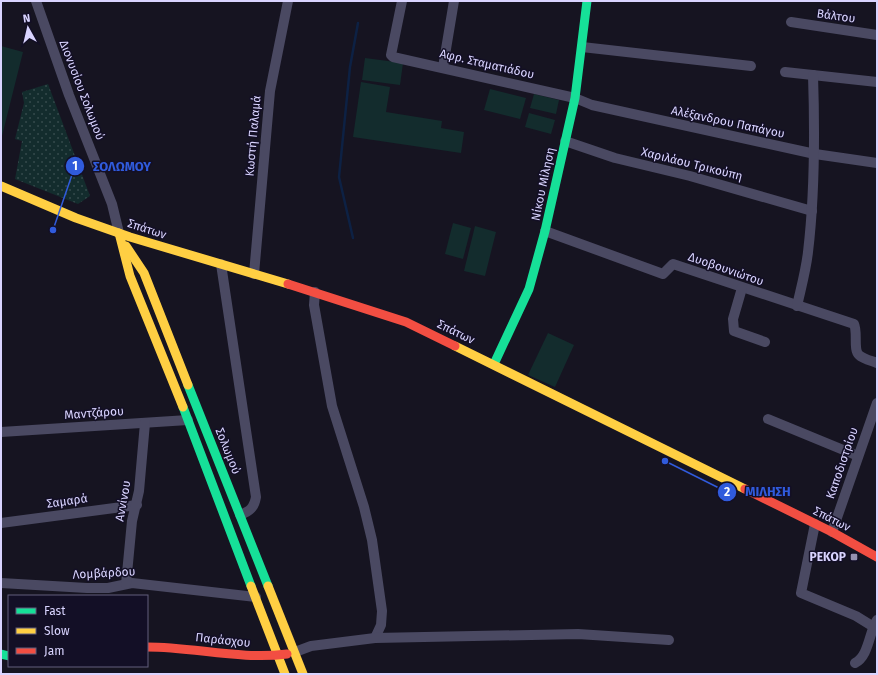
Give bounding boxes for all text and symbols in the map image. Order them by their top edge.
street label: Βάλτου [816,6,856,26]
north arrow [8,8,48,48]
text: N [22,12,31,26]
street label: Διονυσίου Σολωμού [56,38,108,142]
street label: Αφρ. Σταματιάδου [438,46,536,82]
street label: Κωστή Παλαμά [242,95,264,177]
street label: Αλέξανδρου Παπάγου [670,103,786,141]
street label: Χαριλάου Τρικούπη [640,145,744,183]
street label: Νίκου Μίληση [528,146,558,222]
callout: ΣΟΛΩΜΟΥ [65,153,159,178]
text: 1 [72,159,78,173]
text: ΣΟΛΩΜΟΥ [93,159,151,174]
street label: Σπάτων [126,216,168,242]
street label: Δυοβουνιώτου [686,250,766,289]
street label: Σπάτων [435,317,477,347]
street label: Μαντζάρου [64,404,124,422]
street label: Καποδιστρίου [823,425,861,501]
street label: Σολωμού [212,426,244,476]
street label: Αννίνου [113,479,134,523]
callout: ΜΙΛΗΣΗ [717,479,799,504]
text: ΜΙΛΗΣΗ [745,484,791,499]
text: 2 [724,485,730,499]
street label: Σαμαρά [46,491,88,511]
street label: Σπάτων [811,504,853,534]
place label: ΡΕΚΟΡ [810,550,846,564]
marker: ΡΕΚΟΡ [849,552,859,562]
street label: Λομβάρδου [72,564,136,582]
legend [8,595,148,667]
text: Fast [44,604,66,618]
text: Slow [44,624,70,638]
street label: Παράσχου [195,630,251,650]
text: Jam [44,644,64,658]

